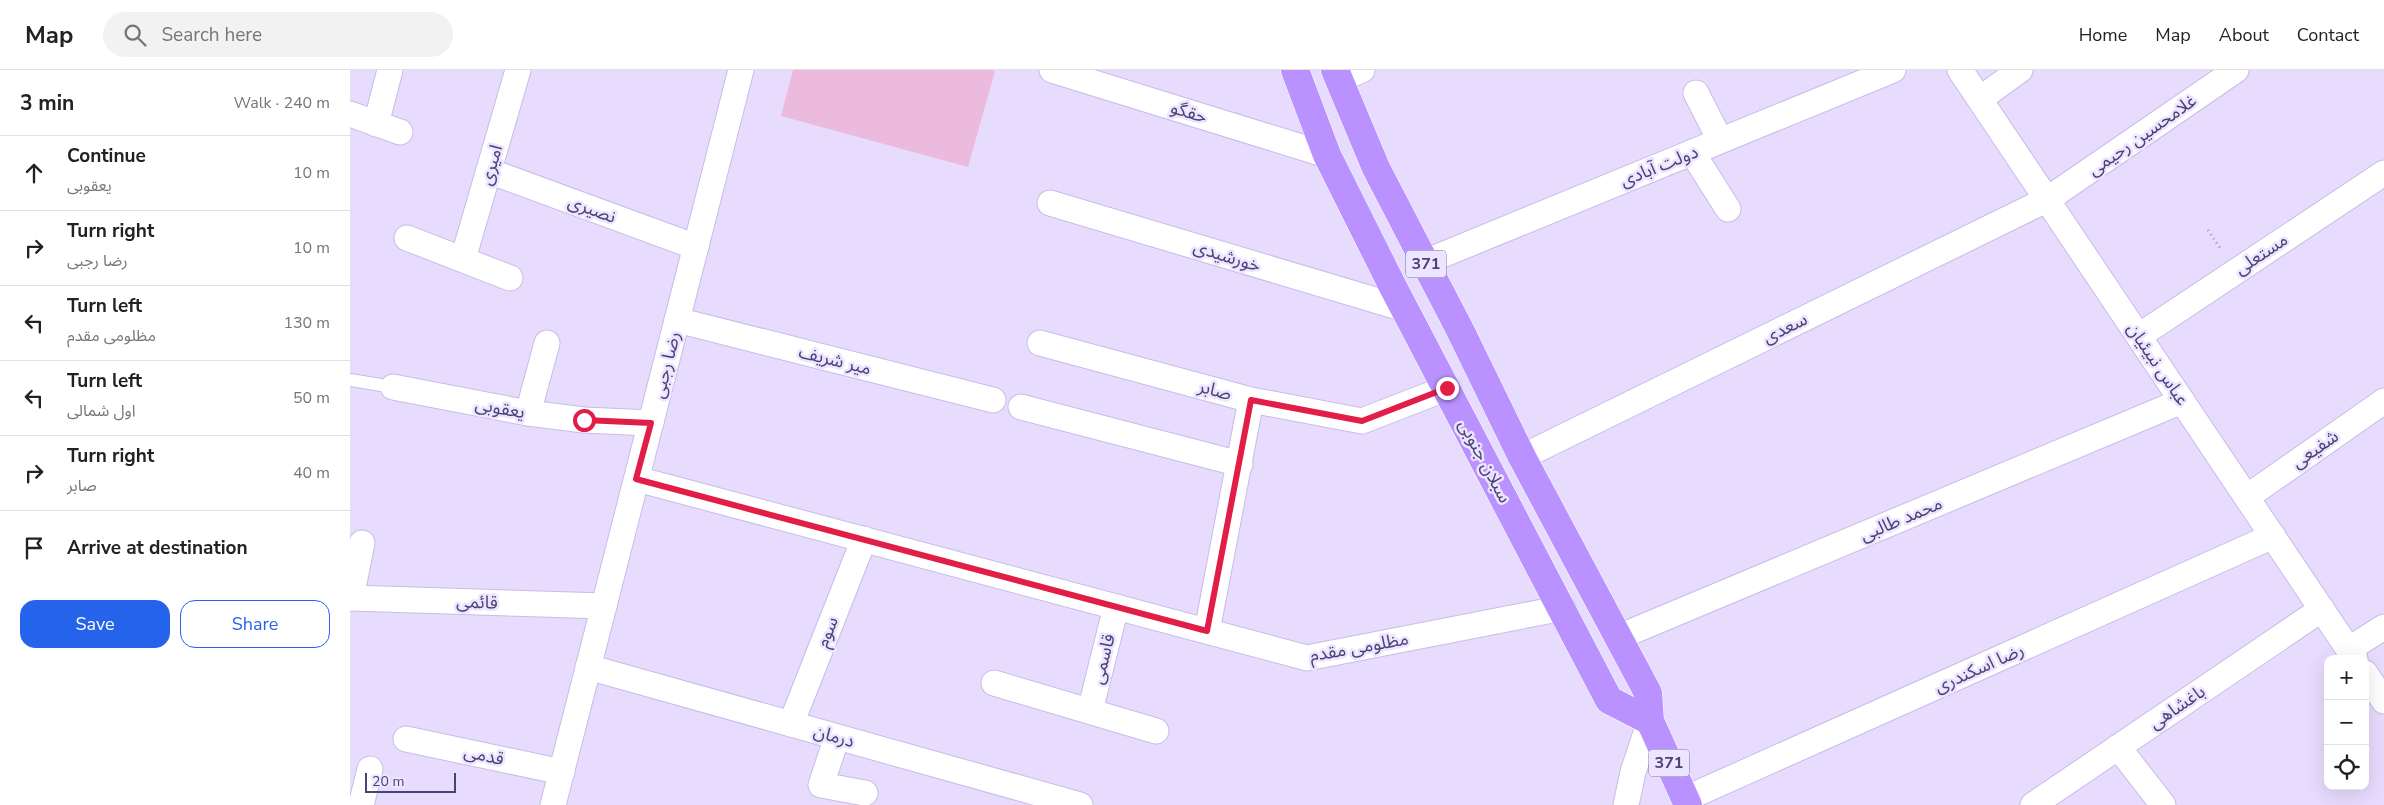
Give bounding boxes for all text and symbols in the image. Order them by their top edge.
search box [103,12,453,57]
text: Map [25,19,73,51]
icon: search [121,21,149,49]
text: Search here [161,22,262,48]
text: Home [2079,23,2127,47]
text: Map [2155,23,2191,47]
text: About [2219,23,2269,47]
text: Contact [2297,23,2359,47]
text: 3 min [20,89,74,117]
street label: غلامحسین رحیمی [2083,89,2201,181]
text: Walk · 240 m [234,92,330,114]
street label: حقگو [1168,95,1210,129]
street label: دولت آبادی [1616,139,1702,193]
street label: امیری [474,142,508,188]
text: Continue [67,143,146,169]
icon: ahead [20,159,48,187]
text: 10 m [293,162,330,184]
text: یعقوبی [67,175,112,197]
street label: نصیری [565,189,619,229]
text: Turn right [67,218,154,244]
street label: مستعلی [2230,227,2292,281]
icon: right [20,234,48,262]
street label: خورشیدی [1190,234,1264,278]
text: 10 m [293,237,330,259]
text: رضا رجبی [67,250,128,272]
road number: 371 [1406,250,1446,278]
text: Turn left [67,293,142,319]
street label: سعدی [1759,307,1811,349]
icon: left [20,309,48,337]
text: 130 m [283,312,330,334]
street label: عباس نبیئیان [2121,318,2195,410]
text: مظلومی مقدم [67,325,156,347]
street label: رضا رجبی [646,329,686,401]
street label: میر شریف [796,339,874,381]
text: Turn left [67,368,142,394]
street label: صابر [1195,374,1234,406]
route end [1436,377,1459,400]
icon: left [20,384,48,412]
text: 50 m [293,387,330,409]
street label: یعقوبی [473,392,527,424]
text: اول شمالی [67,400,136,422]
route start [573,409,596,432]
street label: سبلان جنوبی [1453,415,1517,507]
street label: شفیعی [2287,424,2343,474]
text: Turn right [67,443,154,469]
icon: right [20,459,48,487]
text: 40 m [293,462,330,484]
text: صابر [67,475,97,497]
street label: محمد طالبی [1856,491,1946,547]
icon: arrive [20,534,48,562]
text: Arrive at destination [67,535,248,561]
street label: قائمی [456,589,498,615]
button: Save [20,600,170,648]
button: Share [180,600,330,648]
street label: سوم [810,613,846,652]
street label: مظلومی مقدم [1308,626,1411,669]
street label: قاسمی [1085,631,1121,687]
street label: رضا اسکندری [1930,638,2028,698]
map controls [2324,655,2369,790]
button: + [2324,655,2369,700]
street label: باغشاهی [2144,679,2210,735]
button: − [2324,700,2369,745]
street label: درمان [811,719,857,753]
street label: قدمی [462,739,506,771]
button: locate [2324,745,2369,790]
road number: 371 [1649,750,1689,776]
scale bar [365,770,456,793]
text: 20 m [372,772,404,791]

